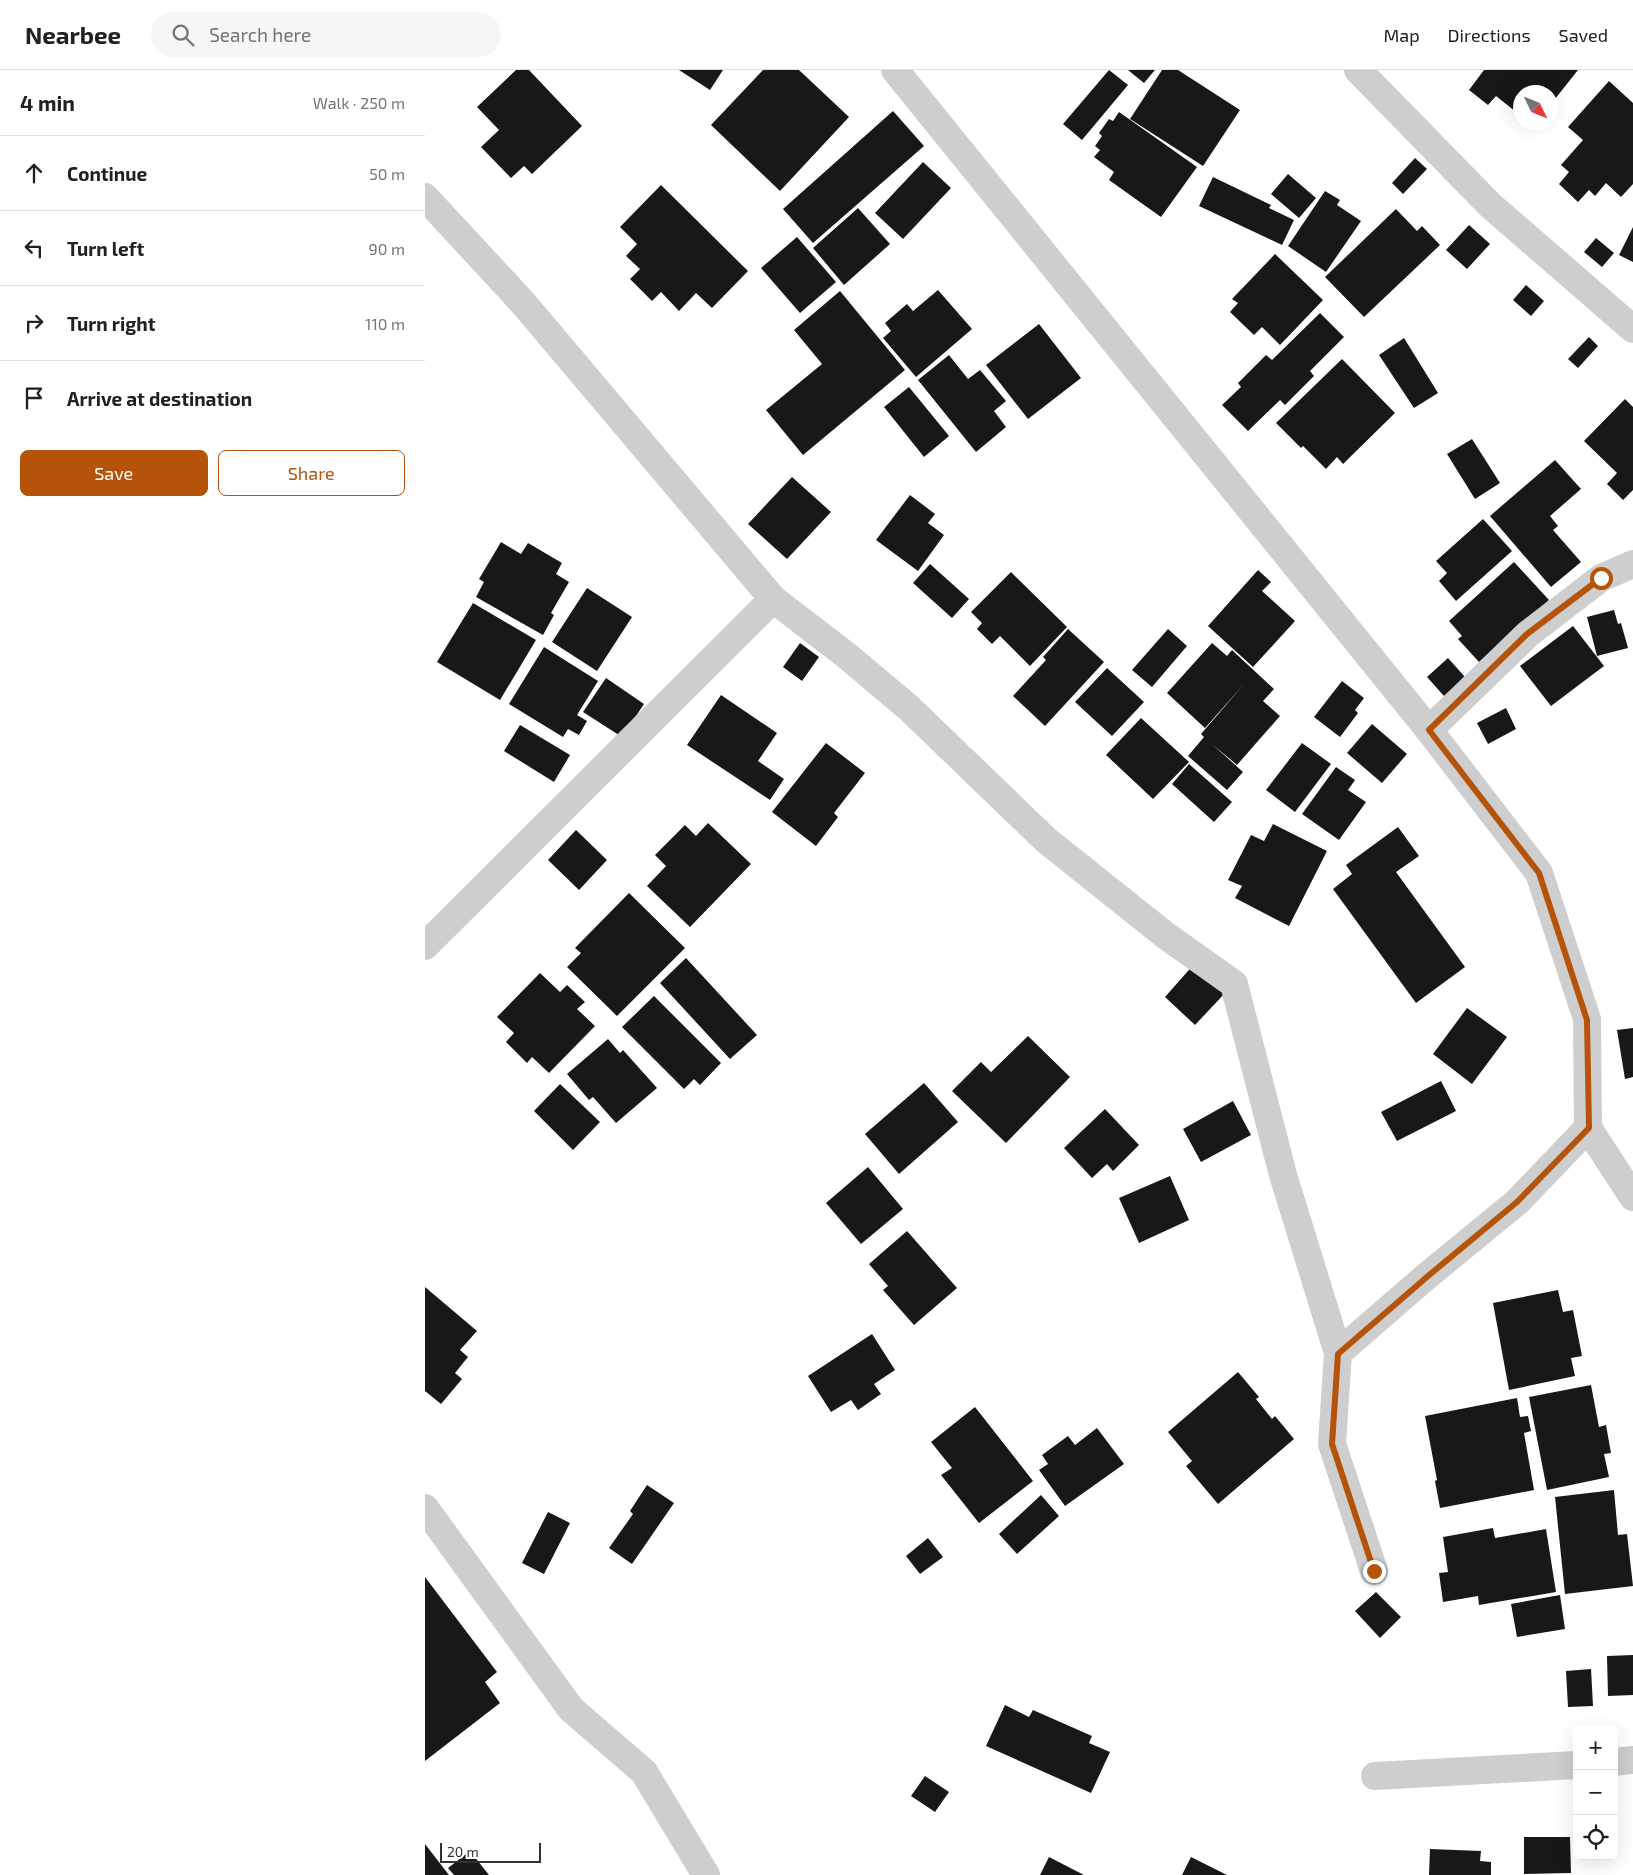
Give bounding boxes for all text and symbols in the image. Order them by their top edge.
search box [151,12,501,57]
text: Nearbee [25,20,121,49]
icon: search [169,21,197,49]
text: Search here [209,23,311,46]
text: Map [1383,24,1420,46]
text: Directions [1448,24,1531,46]
text: Saved [1559,24,1608,46]
north arrow [1513,85,1558,130]
text: 4 min [20,90,75,115]
text: Walk · 250 m [313,93,405,112]
icon: ahead [20,159,48,187]
text: Continue [67,162,147,185]
text: 50 m [369,164,405,183]
icon: left [20,234,48,262]
text: Turn left [67,237,144,260]
text: 90 m [369,239,405,258]
icon: right [20,309,48,337]
text: Turn right [67,312,155,335]
text: 110 m [365,314,405,333]
icon: arrive [20,384,48,412]
text: Arrive at destination [67,387,252,410]
button: Save [20,450,208,496]
button: Share [218,450,405,496]
route start [1590,567,1613,590]
route end [1363,1560,1386,1583]
map controls [1573,1725,1618,1860]
button: + [1573,1725,1618,1770]
button: − [1573,1770,1618,1815]
button: locate [1573,1815,1618,1860]
scale bar [440,1840,541,1863]
text: 20 m [447,1843,479,1860]

